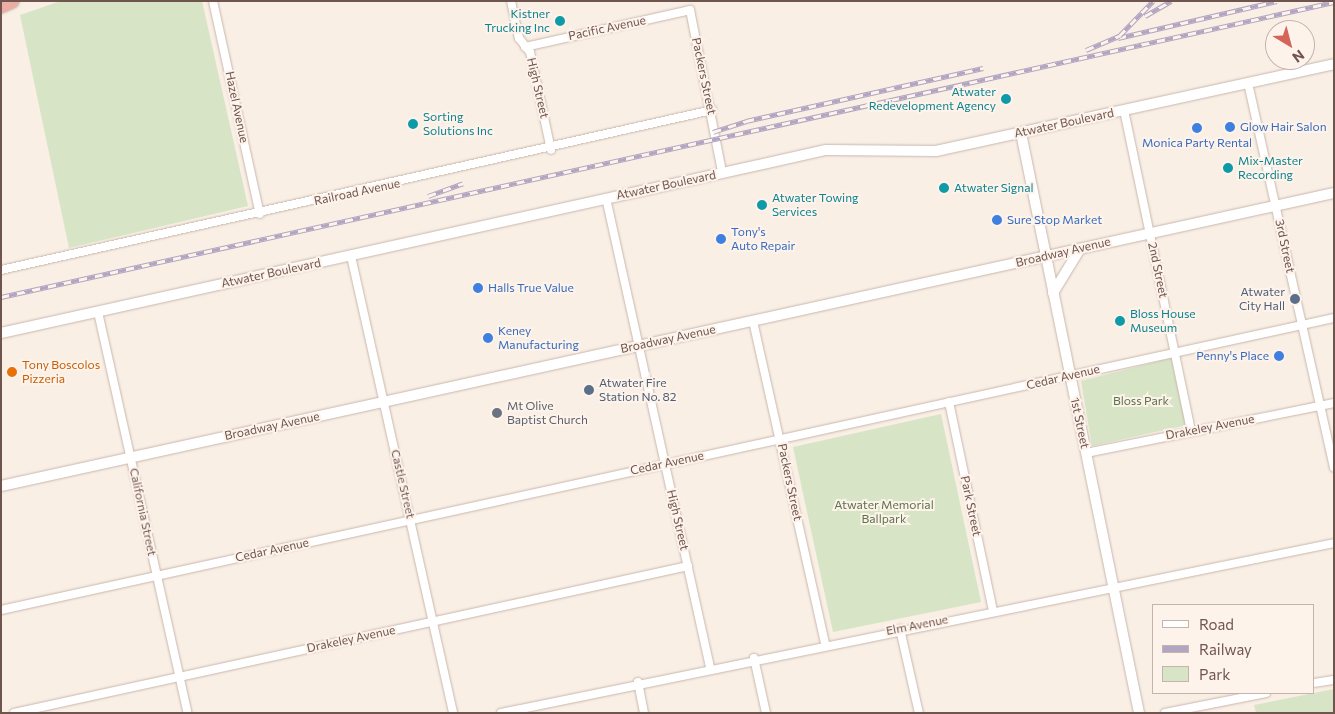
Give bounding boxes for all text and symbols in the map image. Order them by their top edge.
place label: Kistner Trucking Inc [484,7,550,35]
street label: Pacific Avenue [567,13,647,43]
marker: Kistner Trucking Inc [554,15,566,27]
north arrow [1265,20,1315,70]
street label: Packers Street [689,36,719,116]
text: N [1289,47,1308,67]
street label: High Street [524,56,552,120]
street label: Hazel Avenue [222,70,252,144]
place label: Atwater Redevelopment Agency [869,85,996,113]
marker: Atwater Redevelopment Agency [1000,93,1012,105]
street label: Atwater Boulevard [1013,105,1115,141]
place label: Sorting Solutions Inc [423,110,493,138]
marker: Sorting Solutions Inc [407,118,419,130]
place label: Glow Hair Salon [1240,120,1327,134]
marker: Glow Hair Salon [1224,121,1236,133]
marker: Monica Party Rental [1191,122,1203,134]
place label: Monica Party Rental [1142,136,1252,150]
place label: Mix-Master Recording [1238,154,1303,182]
marker: Mix-Master Recording [1222,162,1234,174]
street label: Atwater Boulevard [615,167,717,203]
street label: Railroad Avenue [313,176,401,208]
place label: Atwater Signal [954,181,1034,195]
marker: Atwater Signal [938,182,950,194]
place label: Atwater Towing Services [772,191,859,219]
marker: Atwater Towing Services [756,199,768,211]
place label: Sure Stop Market [1007,213,1102,227]
marker: Sure Stop Market [991,214,1003,226]
street label: 3rd Street [1272,218,1298,274]
place label: Tony's Auto Repair [731,225,795,253]
marker: Tony's Auto Repair [715,233,727,245]
street label: Broadway Avenue [1014,234,1112,270]
street label: 2nd Street [1145,241,1171,299]
street label: Atwater Boulevard [220,255,322,291]
place label: Halls True Value [488,281,574,295]
marker: Halls True Value [472,282,484,294]
place label: Atwater City Hall [1239,285,1285,313]
marker: Atwater City Hall [1289,293,1301,305]
place label: Bloss House Museum [1130,307,1196,335]
marker: Bloss House Museum [1114,315,1126,327]
street label: Broadway Avenue [619,322,717,356]
place label: Keney Manufacturing [498,324,579,352]
marker: Keney Manufacturing [482,332,494,344]
place label: Penny's Place [1196,349,1269,363]
marker: Penny's Place [1273,350,1285,362]
place label: Tony Boscolos Pizzeria [22,358,100,386]
street label: Cedar Avenue [1025,362,1101,392]
marker: Tony Boscolos Pizzeria [6,366,18,378]
place label: Atwater Fire Station No. 82 [599,376,676,404]
marker: Atwater Fire Station No. 82 [583,384,595,396]
park label: Bloss Park [1113,394,1169,408]
street label: 1st Street [1068,396,1092,450]
place label: Mt Olive Baptist Church [507,399,588,427]
marker: Mt Olive Baptist Church [491,407,503,419]
street label: Broadway Avenue [223,409,321,443]
street label: Drakeley Avenue [1164,411,1256,443]
street label: Packers Street [775,442,805,522]
street label: Castle Street [388,448,418,520]
street label: Cedar Avenue [629,448,705,478]
street label: California Street [127,467,159,557]
street label: Park Street [958,475,984,537]
street label: High Street [664,488,692,552]
park label: Atwater Memorial Ballpark [834,498,934,526]
street label: Cedar Avenue [234,535,310,565]
legend [1152,604,1315,694]
street label: Elm Avenue [885,612,949,638]
text: Road [1199,615,1234,633]
street label: Drakeley Avenue [305,623,397,655]
text: Railway [1199,640,1252,658]
text: Park [1199,665,1230,683]

